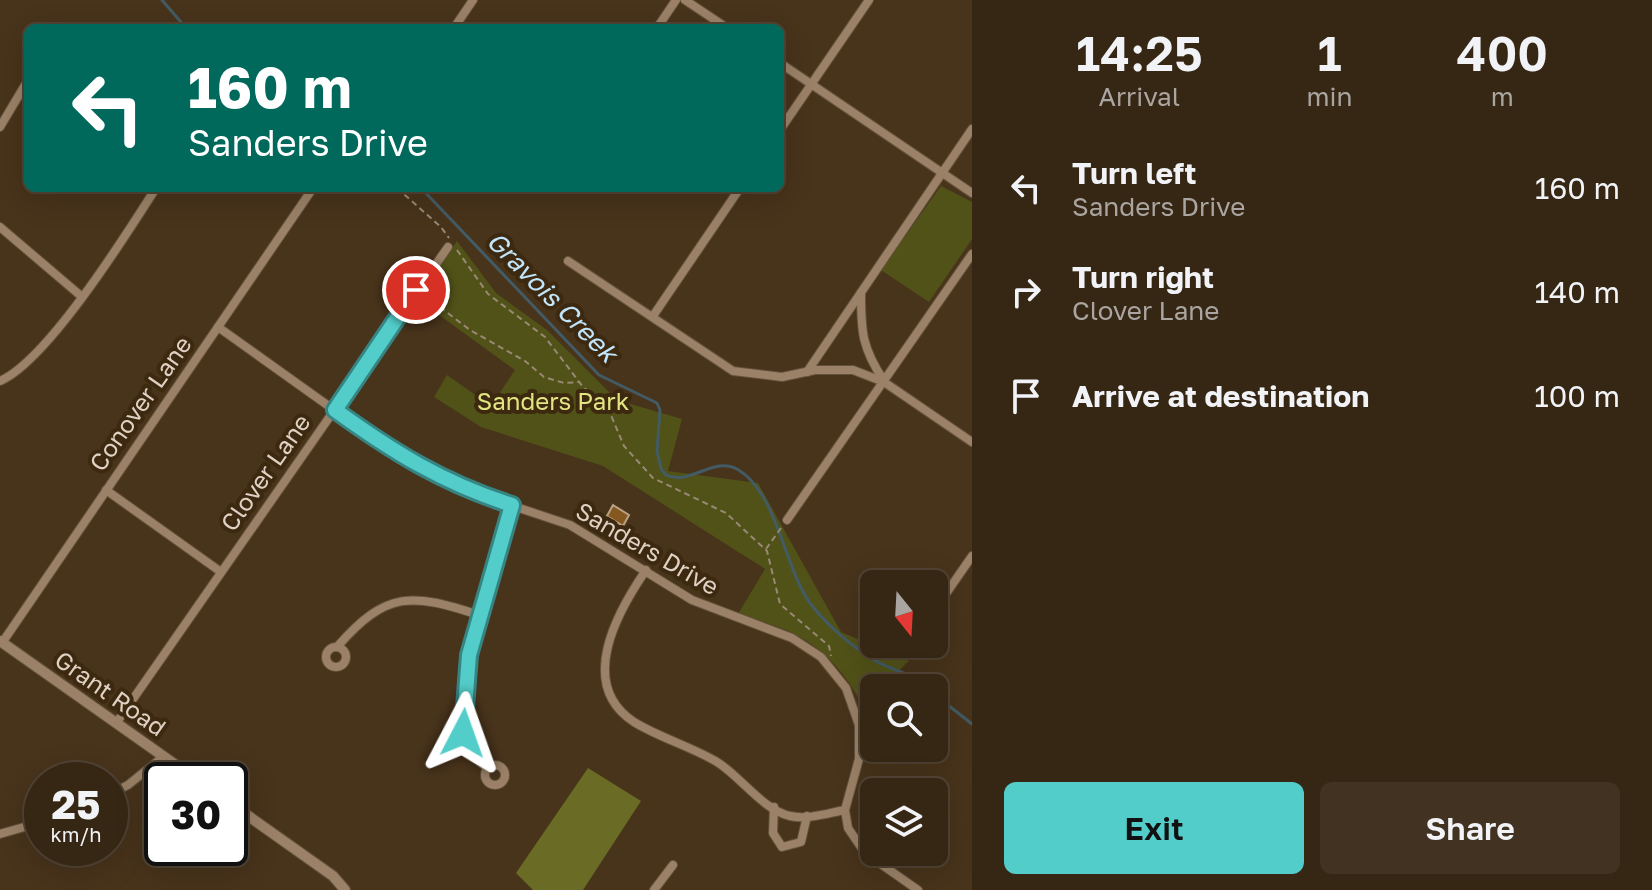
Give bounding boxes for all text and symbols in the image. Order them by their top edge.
text: 14:25 [1076,24,1203,82]
text: 1 [1317,24,1342,82]
text: 400 [1457,24,1548,82]
text: 160 m [188,53,352,120]
icon: left [56,56,160,160]
text: Arrival [1099,81,1180,112]
text: min [1307,81,1353,112]
text: m [1491,81,1514,112]
text: Sanders Drive [188,121,428,164]
text: Turn left [1072,155,1197,191]
icon: left [1004,166,1048,210]
text: 160 m [1535,170,1620,206]
text: Sanders Drive [1072,191,1245,222]
water label: Gravois Creek [481,225,626,370]
pin [382,256,450,324]
text: Turn right [1072,259,1214,295]
icon: arrive [394,268,438,312]
icon: right [1004,270,1048,314]
text: 140 m [1535,274,1620,310]
text: Clover Lane [1072,295,1219,326]
street label: Conover Lane [83,330,197,476]
icon: arrive [1004,374,1048,418]
text: Arrive at destination [1072,378,1369,414]
text: 100 m [1534,378,1620,414]
park label: Sanders Park [477,386,629,415]
street label: Clover Lane [214,408,316,536]
street label: Sanders Drive [571,495,724,600]
north arrow [860,570,948,658]
map controls [860,570,948,866]
street label: Grant Road [50,644,172,742]
button: search [860,674,948,762]
position arrow [421,691,505,775]
speed limit sign: 30 [144,762,248,866]
button: layers [860,778,948,866]
text: 25 [52,780,100,828]
button: Exit [1004,782,1304,874]
button: Share [1320,782,1620,874]
text: km/h [51,822,101,846]

